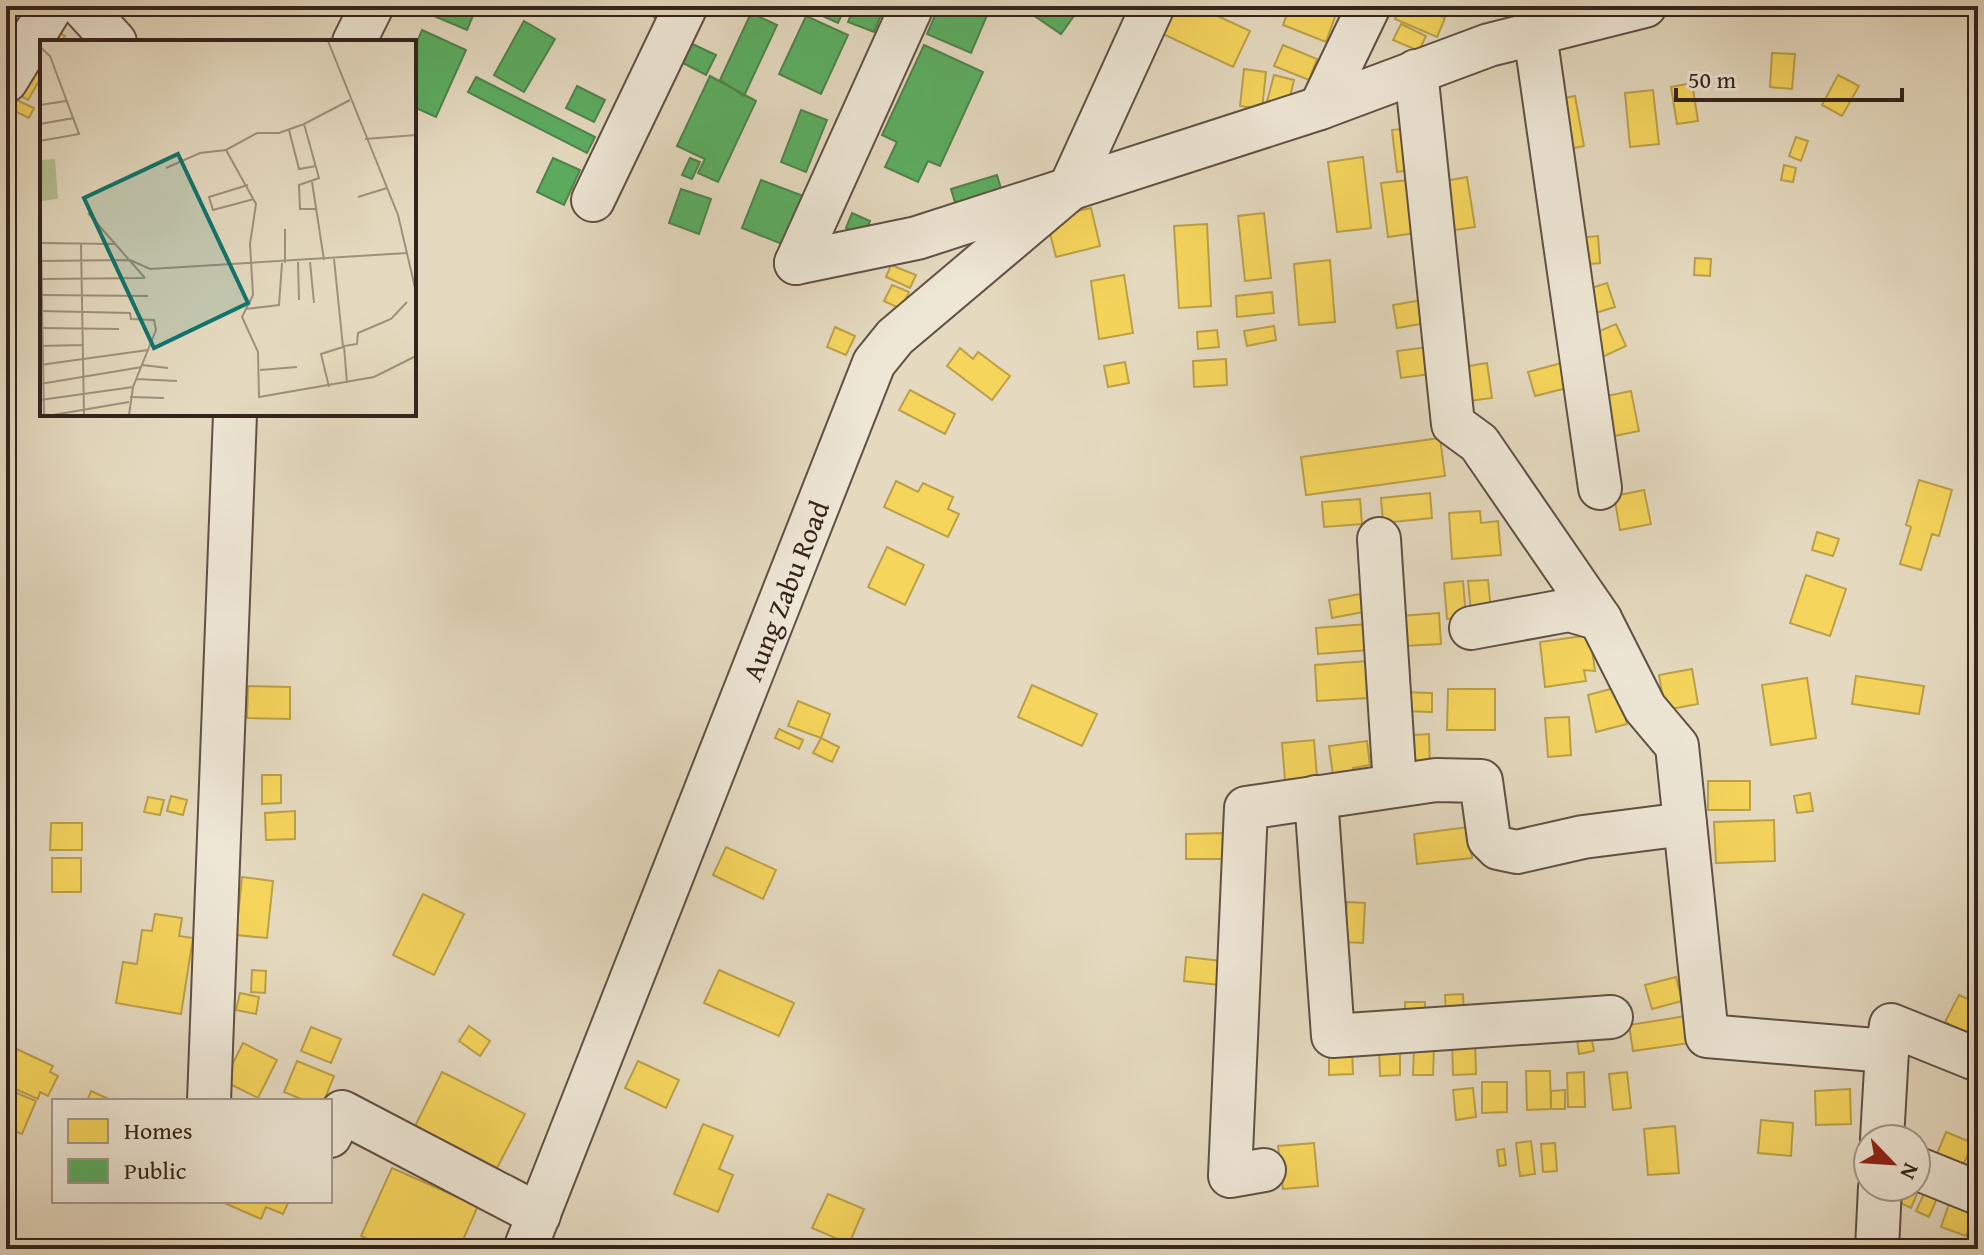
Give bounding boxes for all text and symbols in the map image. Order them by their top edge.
inset map [40,40,416,416]
scale bar [1676,52,1902,102]
text: 50 m [1688,62,1736,97]
street label: Aung Zabu Road [730,494,838,686]
legend [52,1099,332,1203]
text: Homes [124,1113,193,1148]
north arrow [1852,1123,1932,1203]
text: Public [124,1153,187,1188]
text: N [1892,1158,1928,1185]

